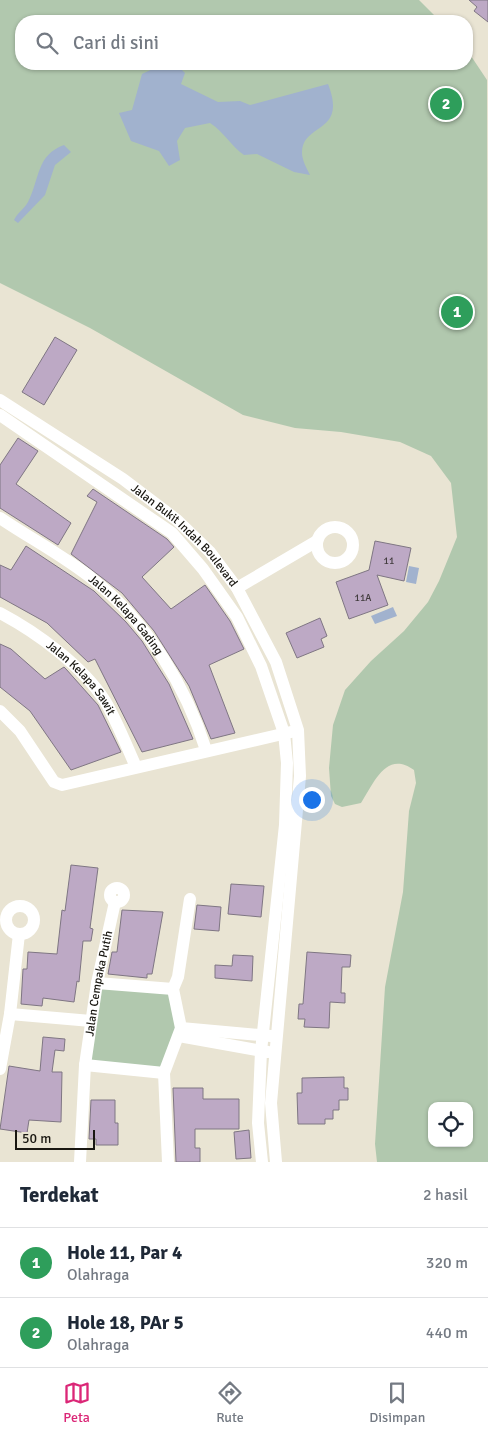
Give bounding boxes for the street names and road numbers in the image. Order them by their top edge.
street label: Jalan Bukit Indah Boulevard [128,480,241,590]
street label: Jalan Kelapa Gading [86,571,166,658]
street label: Jalan Kelapa Sawit [43,637,119,718]
street label: Jalan Cempaka Putih [82,929,116,1037]

